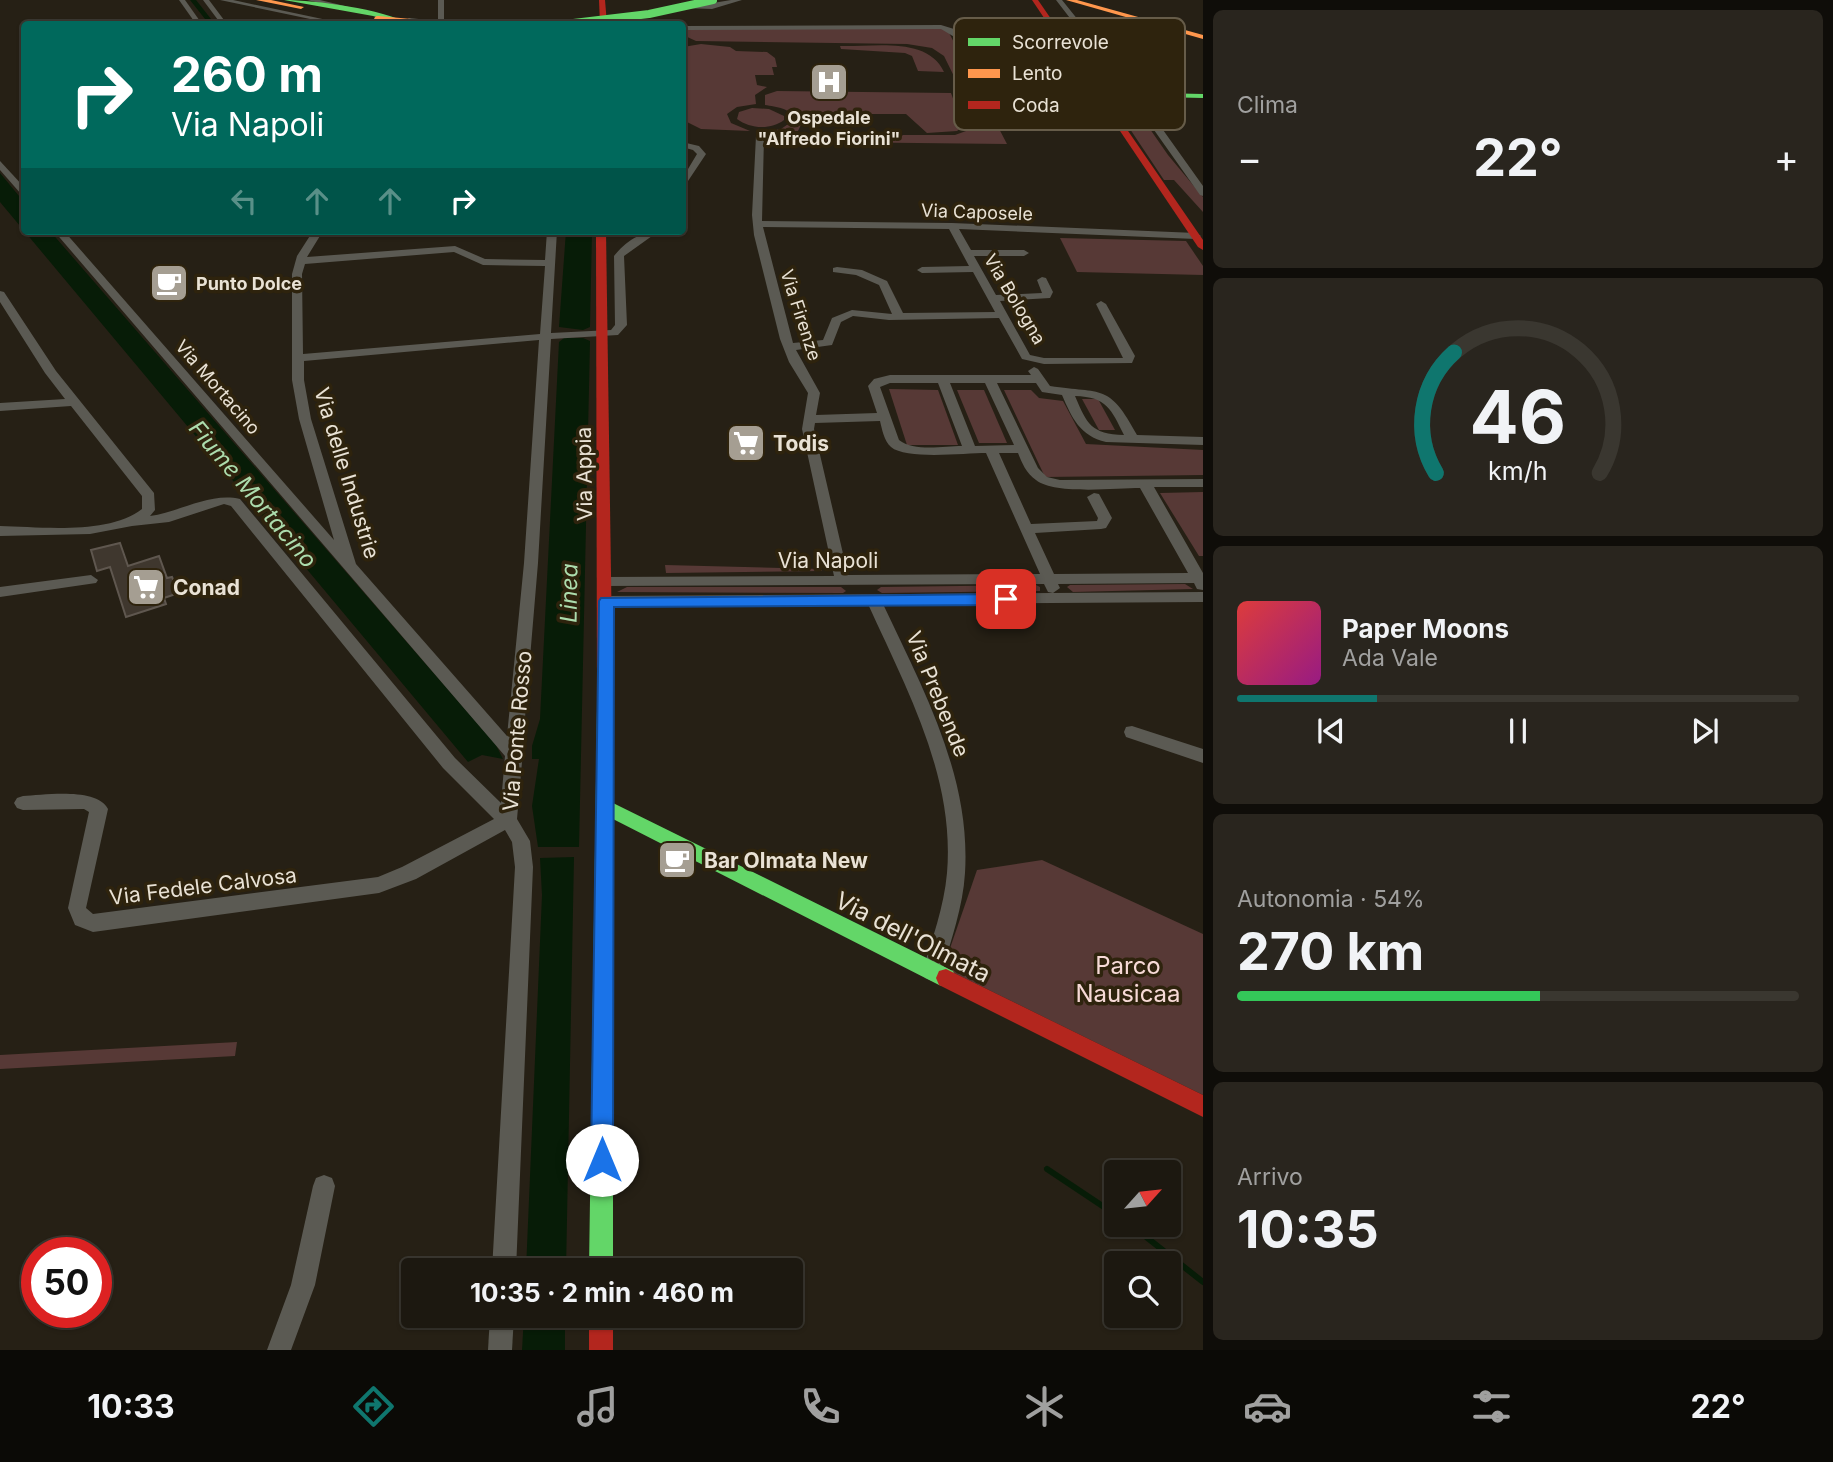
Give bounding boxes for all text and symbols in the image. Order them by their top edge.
legend [954,18,1185,130]
text: Scorrevole [1012,31,1109,54]
text: 260 m [171,45,323,104]
icon: right [56,49,147,140]
hospital icon: Ospedale "Alfredo Fiorini" [808,61,850,103]
text: Lento [1012,62,1062,85]
text: Clima [1237,91,1298,119]
text: Coda [1012,94,1060,117]
text: Via Napoli [171,105,324,144]
place label: Ospedale "Alfredo Fiorini" [757,107,901,149]
text: 22° [1473,126,1563,189]
text: − [1237,135,1262,181]
text: + [1774,135,1799,181]
icon: left [225,182,263,220]
icon: ahead [298,182,336,220]
icon: ahead [371,182,409,220]
icon: right [444,182,482,220]
street label: Via Caposele [921,200,1033,224]
street label: Via Bologna [980,250,1050,348]
cafe icon: Punto Dolce [148,262,190,304]
street label: Via Firenze [776,267,826,363]
place label: Punto Dolce [196,273,302,294]
street label: Via Mortacino [171,336,265,438]
text: 46 [1470,372,1566,461]
street label: Via delle Industrie [309,384,385,562]
water label: Fiume Mortacino [183,415,323,573]
supermarket icon: Todis [725,422,767,464]
street label: Via Appia [571,427,597,521]
place label: Todis [773,431,829,456]
text: km/h [1488,456,1548,486]
street label: Via Napoli [778,548,878,573]
water label: Linea [554,563,584,623]
supermarket icon: Conad [125,566,167,608]
pin [976,569,1036,629]
place label: Conad [173,575,240,600]
icon: arrive [987,580,1025,618]
text: Paper Moons [1342,613,1509,644]
street label: Via Prebende [901,628,975,760]
text: Ada Vale [1342,644,1438,672]
street label: Via Ponte Rosso [498,650,536,812]
icon: previous [1312,712,1350,750]
icon: pause [1499,712,1537,750]
icon: next [1686,712,1724,750]
cafe icon: Bar Olmata New [656,839,698,881]
place label: Bar Olmata New [704,848,868,873]
street label: Via Fedele Calvosa [108,862,298,910]
street label: Via dell'Olmata [831,885,995,989]
text: Autonomia · 54% [1237,885,1425,913]
text: 270 km [1237,920,1424,983]
park label: Parco Nausicaa [1075,951,1181,1008]
position arrow [565,1123,639,1197]
north arrow [1104,1160,1181,1237]
map controls [1104,1160,1181,1328]
text: Arrivo [1237,1163,1303,1191]
text: 10:35 [1237,1198,1379,1261]
speed limit sign: 50 [21,1237,112,1328]
button: search [1104,1251,1181,1328]
text: 10:35 · 2 min · 460 m [470,1277,734,1308]
icon: directions [349,1382,398,1431]
icon: music [573,1382,622,1431]
icon: phone [796,1382,845,1431]
icon: climate [1020,1382,1069,1431]
icon: car [1243,1382,1292,1431]
icon: filters [1467,1382,1516,1431]
text: 10:33 [87,1387,175,1426]
text: 22° [1691,1387,1746,1426]

